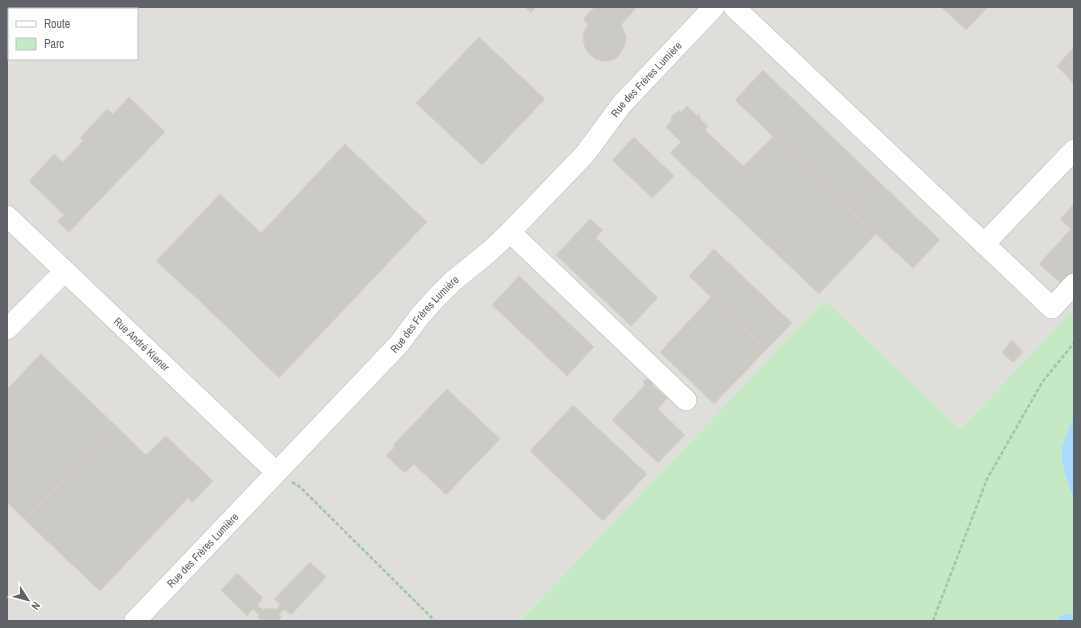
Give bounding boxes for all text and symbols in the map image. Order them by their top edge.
legend [8,8,138,60]
text: Route [44,16,70,32]
text: Parc [44,36,64,52]
street label: Rue des Frères Lumière [608,39,685,120]
street label: Rue des Frères Lumière [387,272,461,356]
street label: Rue André Kiener [111,314,173,374]
street label: Rue des Frères Lumière [164,510,241,590]
north arrow [8,580,48,620]
text: N [29,599,44,613]

